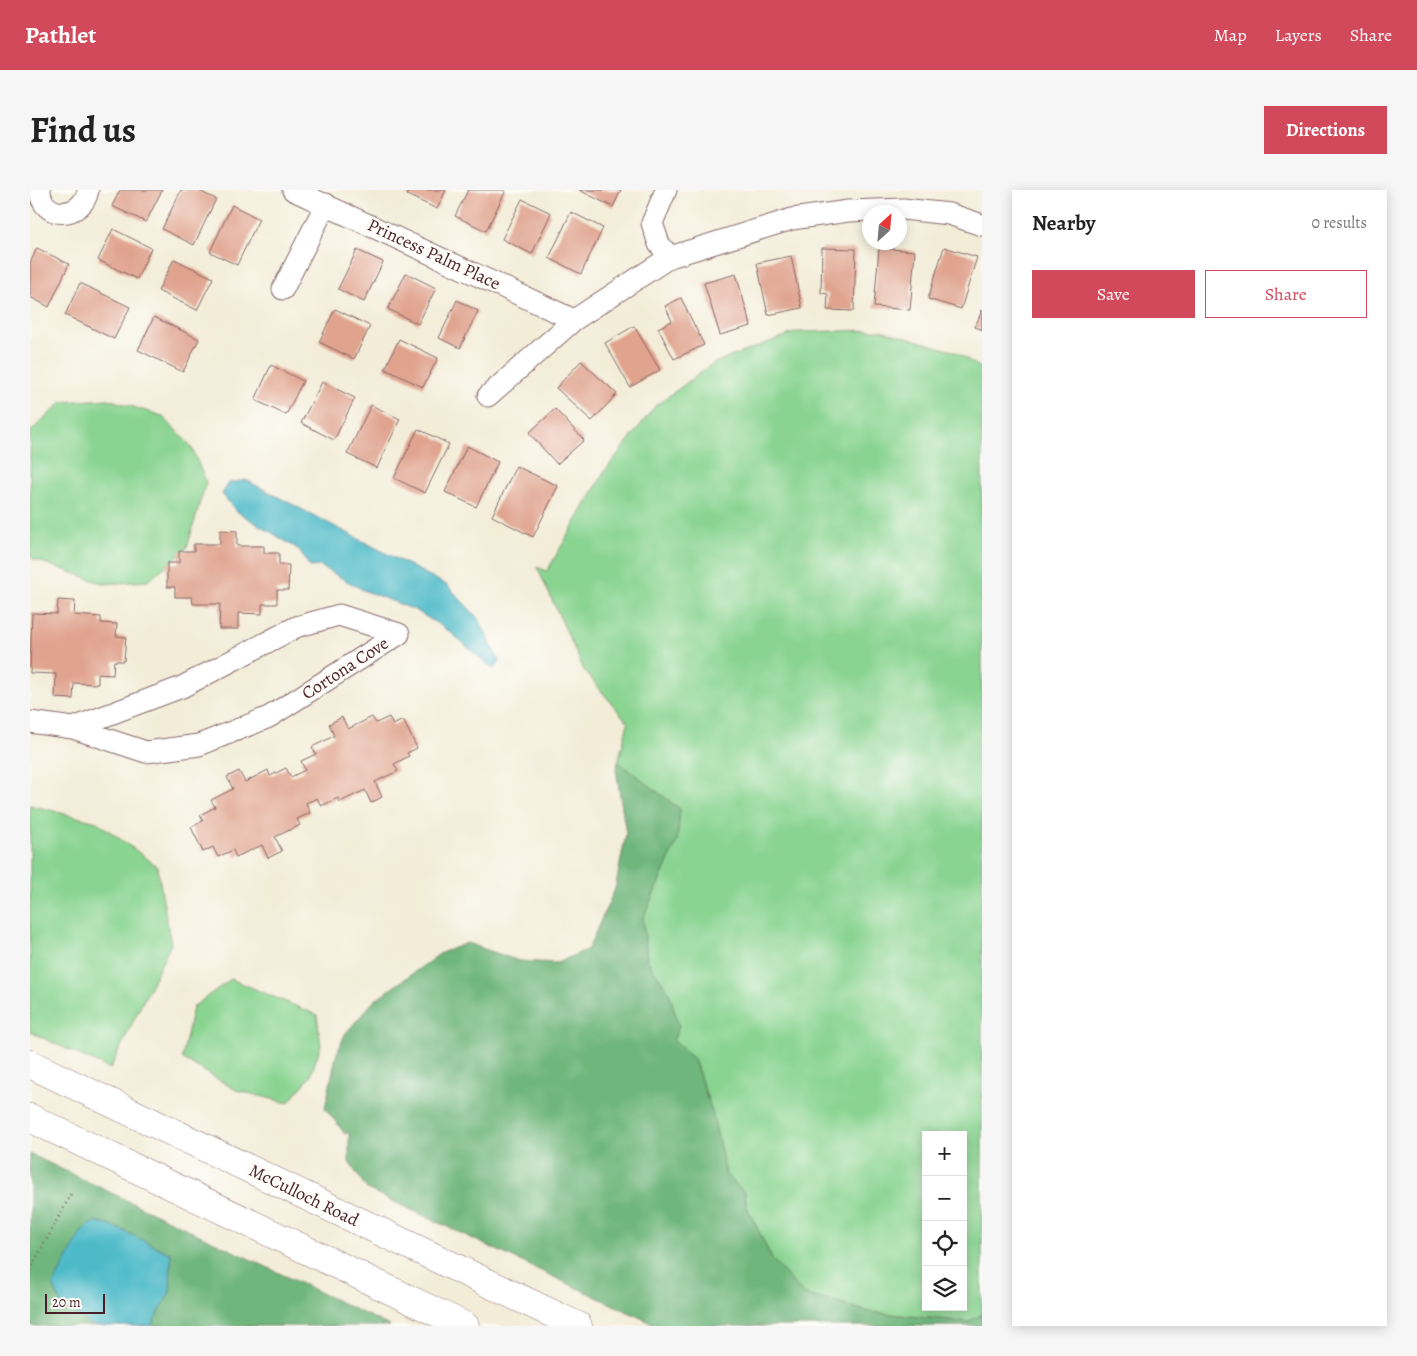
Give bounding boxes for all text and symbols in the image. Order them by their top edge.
text: Pathlet [25,19,96,51]
text: Map [1214,23,1247,47]
text: Layers [1275,23,1322,47]
text: Share [1350,23,1392,47]
text: Find us [30,106,136,154]
button: Directions [1264,106,1387,154]
north arrow [862,205,907,250]
text: Nearby [1032,209,1095,237]
text: 0 results [1311,212,1367,234]
street label: Princess Palm Place [364,213,504,295]
button: Save [1032,270,1195,318]
button: Share [1205,270,1367,318]
street label: Cortona Cove [297,631,393,705]
map controls [922,1131,967,1311]
button: + [922,1131,967,1176]
street label: McCulloch Road [245,1158,363,1232]
button: − [922,1176,967,1221]
button: locate [922,1221,967,1266]
button: layers [922,1266,967,1311]
scale bar [45,1291,105,1314]
text: 20 m [52,1293,81,1312]

